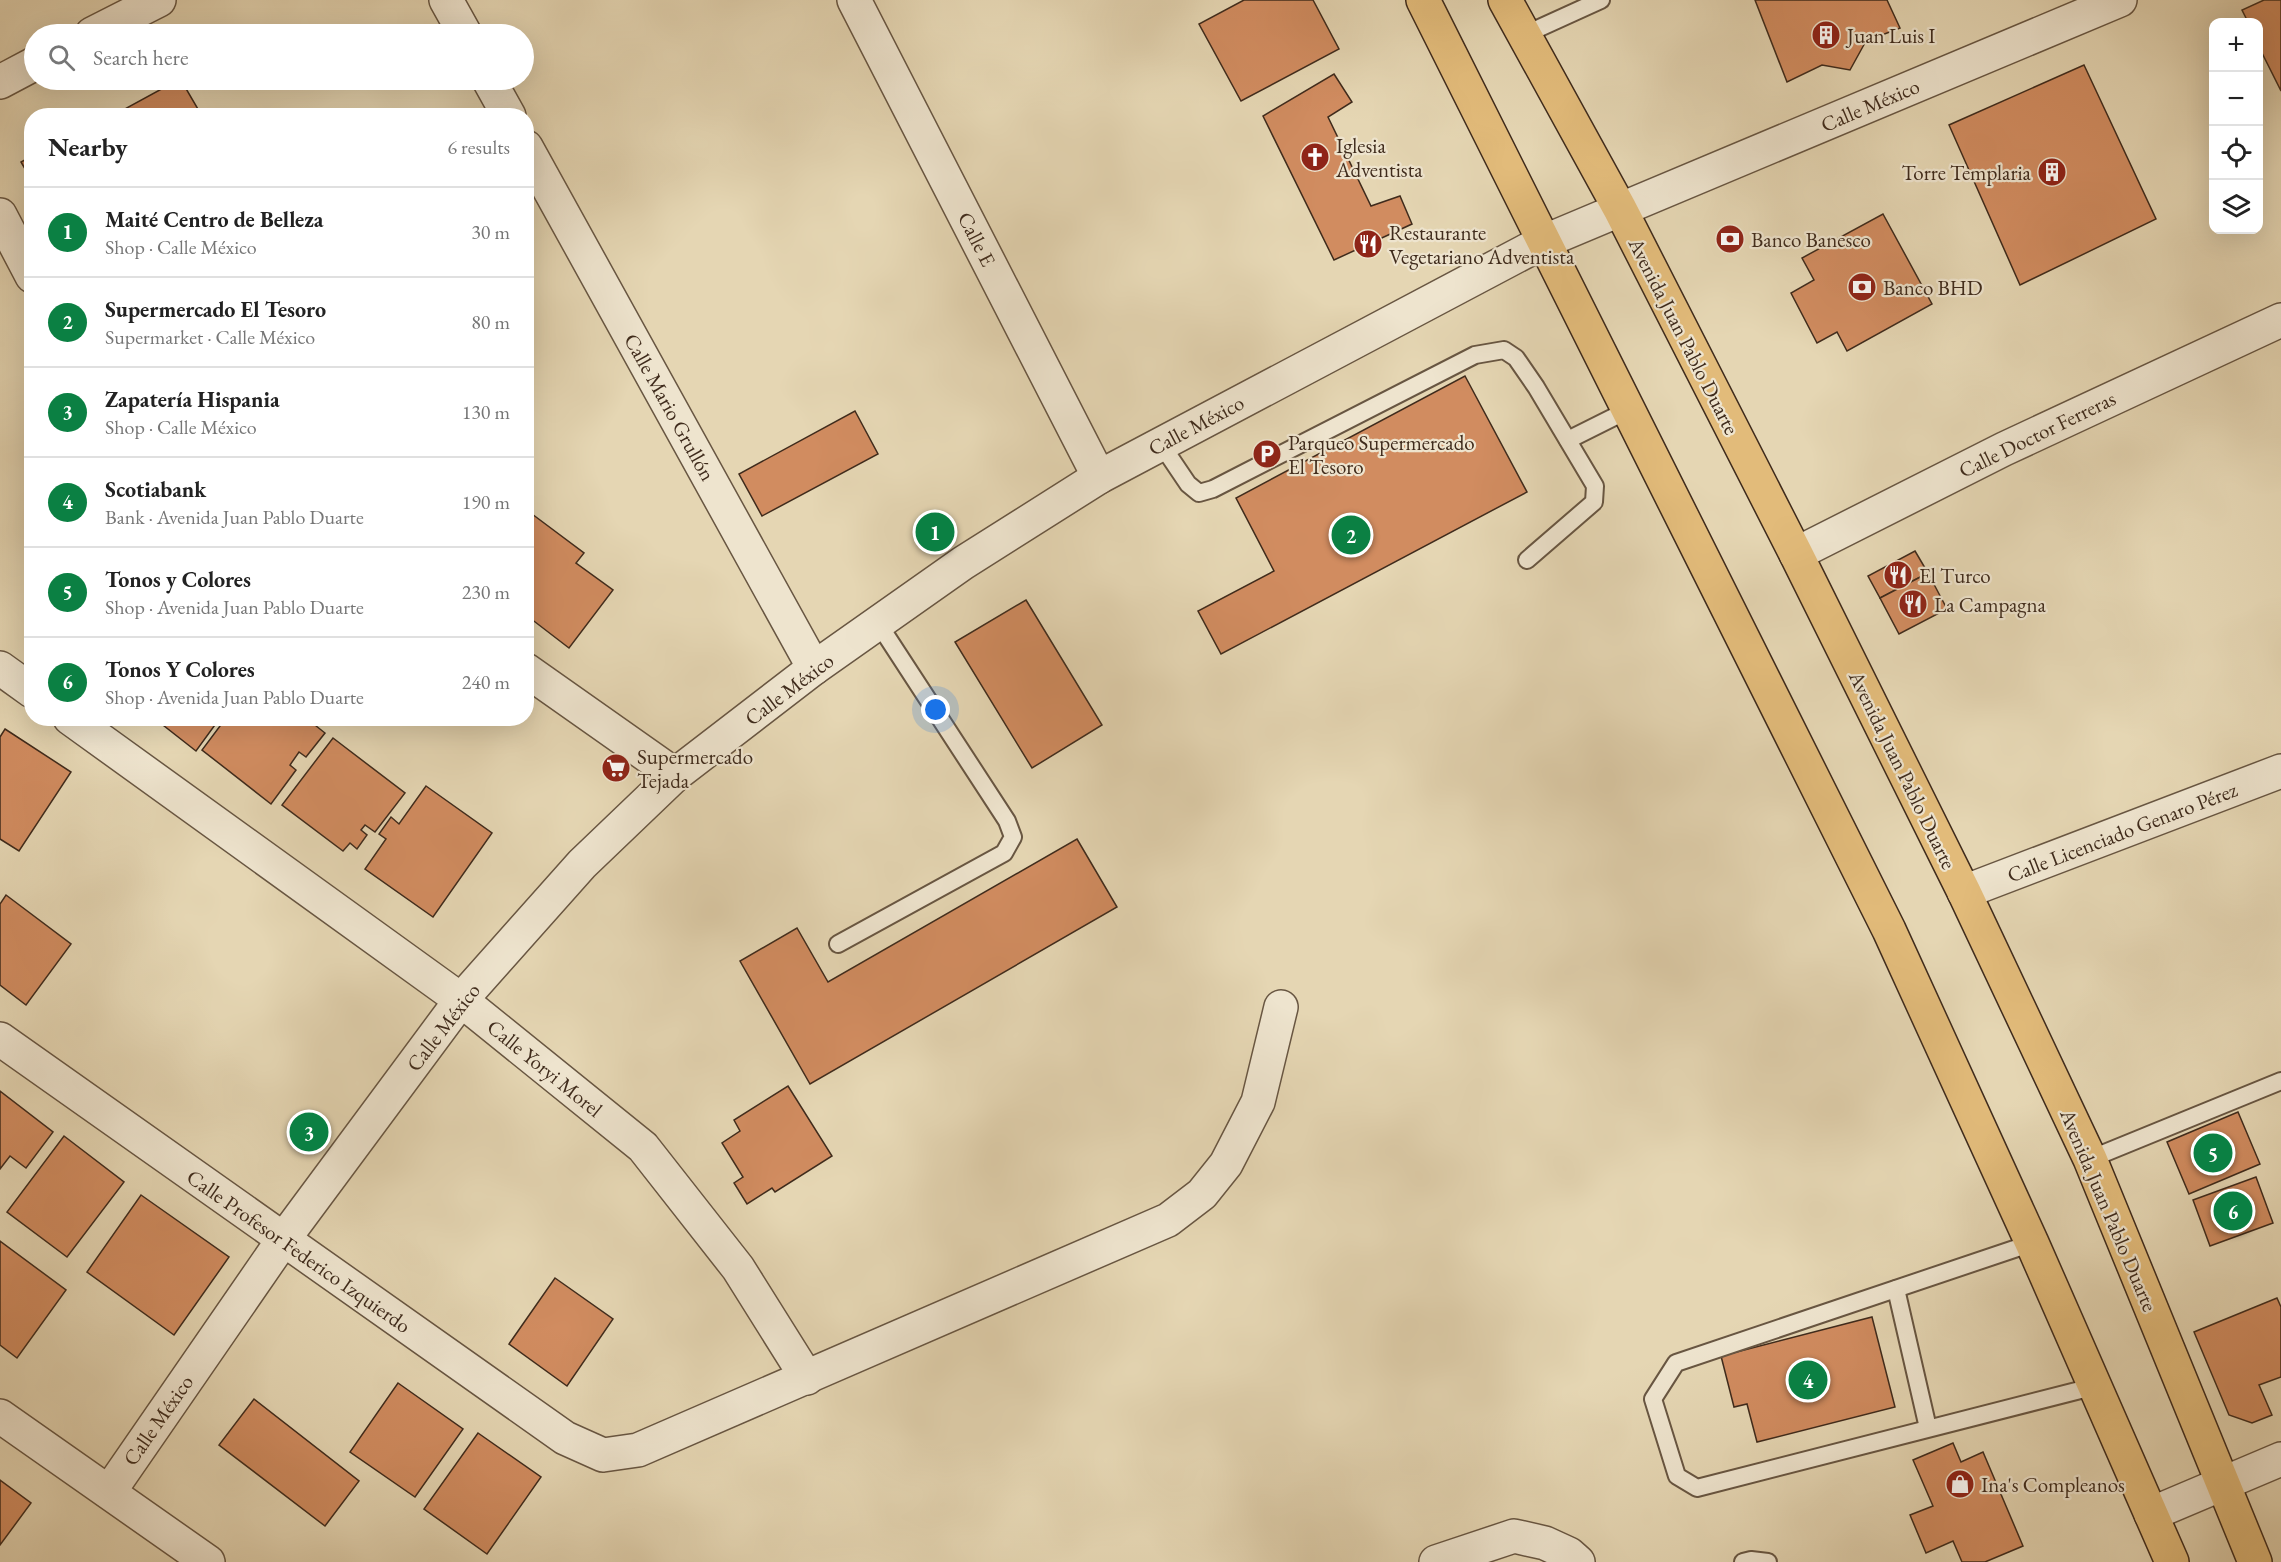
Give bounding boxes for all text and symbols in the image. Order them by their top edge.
map controls [2209,18,2263,234]
button: + [2209,18,2263,72]
building icon: Juan Luis I [1810,19,1842,51]
place label: Juan Luis I [1845,22,1935,49]
search box [24,24,534,90]
icon: search [45,41,78,74]
text: Search here [93,43,188,72]
street label: Calle México [1816,72,1924,138]
button: − [2209,72,2263,126]
button: locate [2209,126,2263,180]
text: Nearby [48,130,128,164]
place label: Iglesia Adventista [1335,132,1423,183]
text: 6 results [447,134,510,160]
church icon: Iglesia Adventista [1299,141,1331,173]
building icon: Torre Templaria [2036,156,2068,188]
place label: Torre Templaria [1901,159,2032,186]
button: layers [2209,180,2263,234]
text: Maité Centro de Belleza [105,205,323,234]
street label: Calle E [952,207,1002,271]
text: 1 [62,219,73,245]
text: 30 m [471,219,510,245]
place label: Restaurante Vegetariano Adventista [1389,219,1575,270]
bank icon: Banco Banesco [1714,223,1746,255]
place label: Banco Banesco [1751,226,1871,253]
restaurant icon: Restaurante Vegetariano Adventista [1352,228,1384,260]
street label: Avenida Juan Pablo Duarte [1622,232,1745,439]
text: Shop · Calle México [105,234,257,260]
bank icon: Banco BHD [1846,271,1878,303]
place label: Banco BHD [1883,274,1983,301]
text: Supermercado El Tesoro [105,295,326,324]
text: 2 [62,309,73,335]
text: 80 m [471,309,510,335]
text: Supermarket · Calle México [105,324,315,350]
street label: Calle Mario Grullón [618,329,722,485]
street label: Calle Doctor Ferreras [1954,384,2120,484]
text: Zapatería Hispania [105,385,280,414]
street label: Calle México [1143,388,1249,462]
text: 3 [62,399,73,425]
text: 130 m [462,399,510,425]
text: Shop · Calle México [105,414,257,440]
place label: Parqueo Supermercado El Tesoro [1288,429,1475,480]
parking icon: Parqueo Supermercado El Tesoro [1251,438,1283,470]
text: Scotiabank [105,475,206,504]
text: 4 [62,489,73,515]
text: 190 m [462,489,510,515]
text: Bank · Avenida Juan Pablo Duarte [105,504,364,530]
pin: 1 [916,510,954,554]
pin: 2 [1332,512,1370,558]
restaurant icon: El Turco [1882,559,1914,591]
place label: El Turco [1919,562,1991,589]
text: Tonos y Colores [105,565,251,594]
text: 5 [62,579,73,605]
text: 230 m [462,579,510,605]
restaurant icon: La Campagna [1897,588,1929,620]
place label: La Campagna [1934,591,2047,618]
text: Shop · Avenida Juan Pablo Duarte [105,594,364,620]
street label: Calle México [739,647,839,731]
text: Tonos Y Colores [105,655,255,684]
street label: Avenida Juan Pablo Duarte [1843,665,1963,874]
text: 6 [62,669,73,695]
text: 240 m [462,669,510,695]
text: Shop · Avenida Juan Pablo Duarte [105,684,364,710]
your location [921,695,950,724]
place label: Supermercado Tejada [637,743,753,794]
supermarket icon: Supermercado Tejada [600,752,632,784]
street label: Calle Licenciado Genaro Pérez [2003,776,2241,888]
street label: Calle México [400,977,486,1077]
street label: Calle Yoryi Morel [482,1013,608,1123]
street label: Avenida Juan Pablo Duarte [2054,1104,2164,1315]
pin: 3 [290,1110,328,1154]
pin: 5 [2194,1130,2232,1176]
street label: Calle Profesor Federico Izquierdo [182,1163,416,1339]
pin: 6 [2214,1188,2252,1234]
pin: 4 [1788,1358,1828,1402]
street label: Calle México [117,1369,199,1471]
shop icon: Ina's Compleanos [1944,1468,1976,1500]
place label: Ina's Compleanos [1981,1471,2125,1498]

